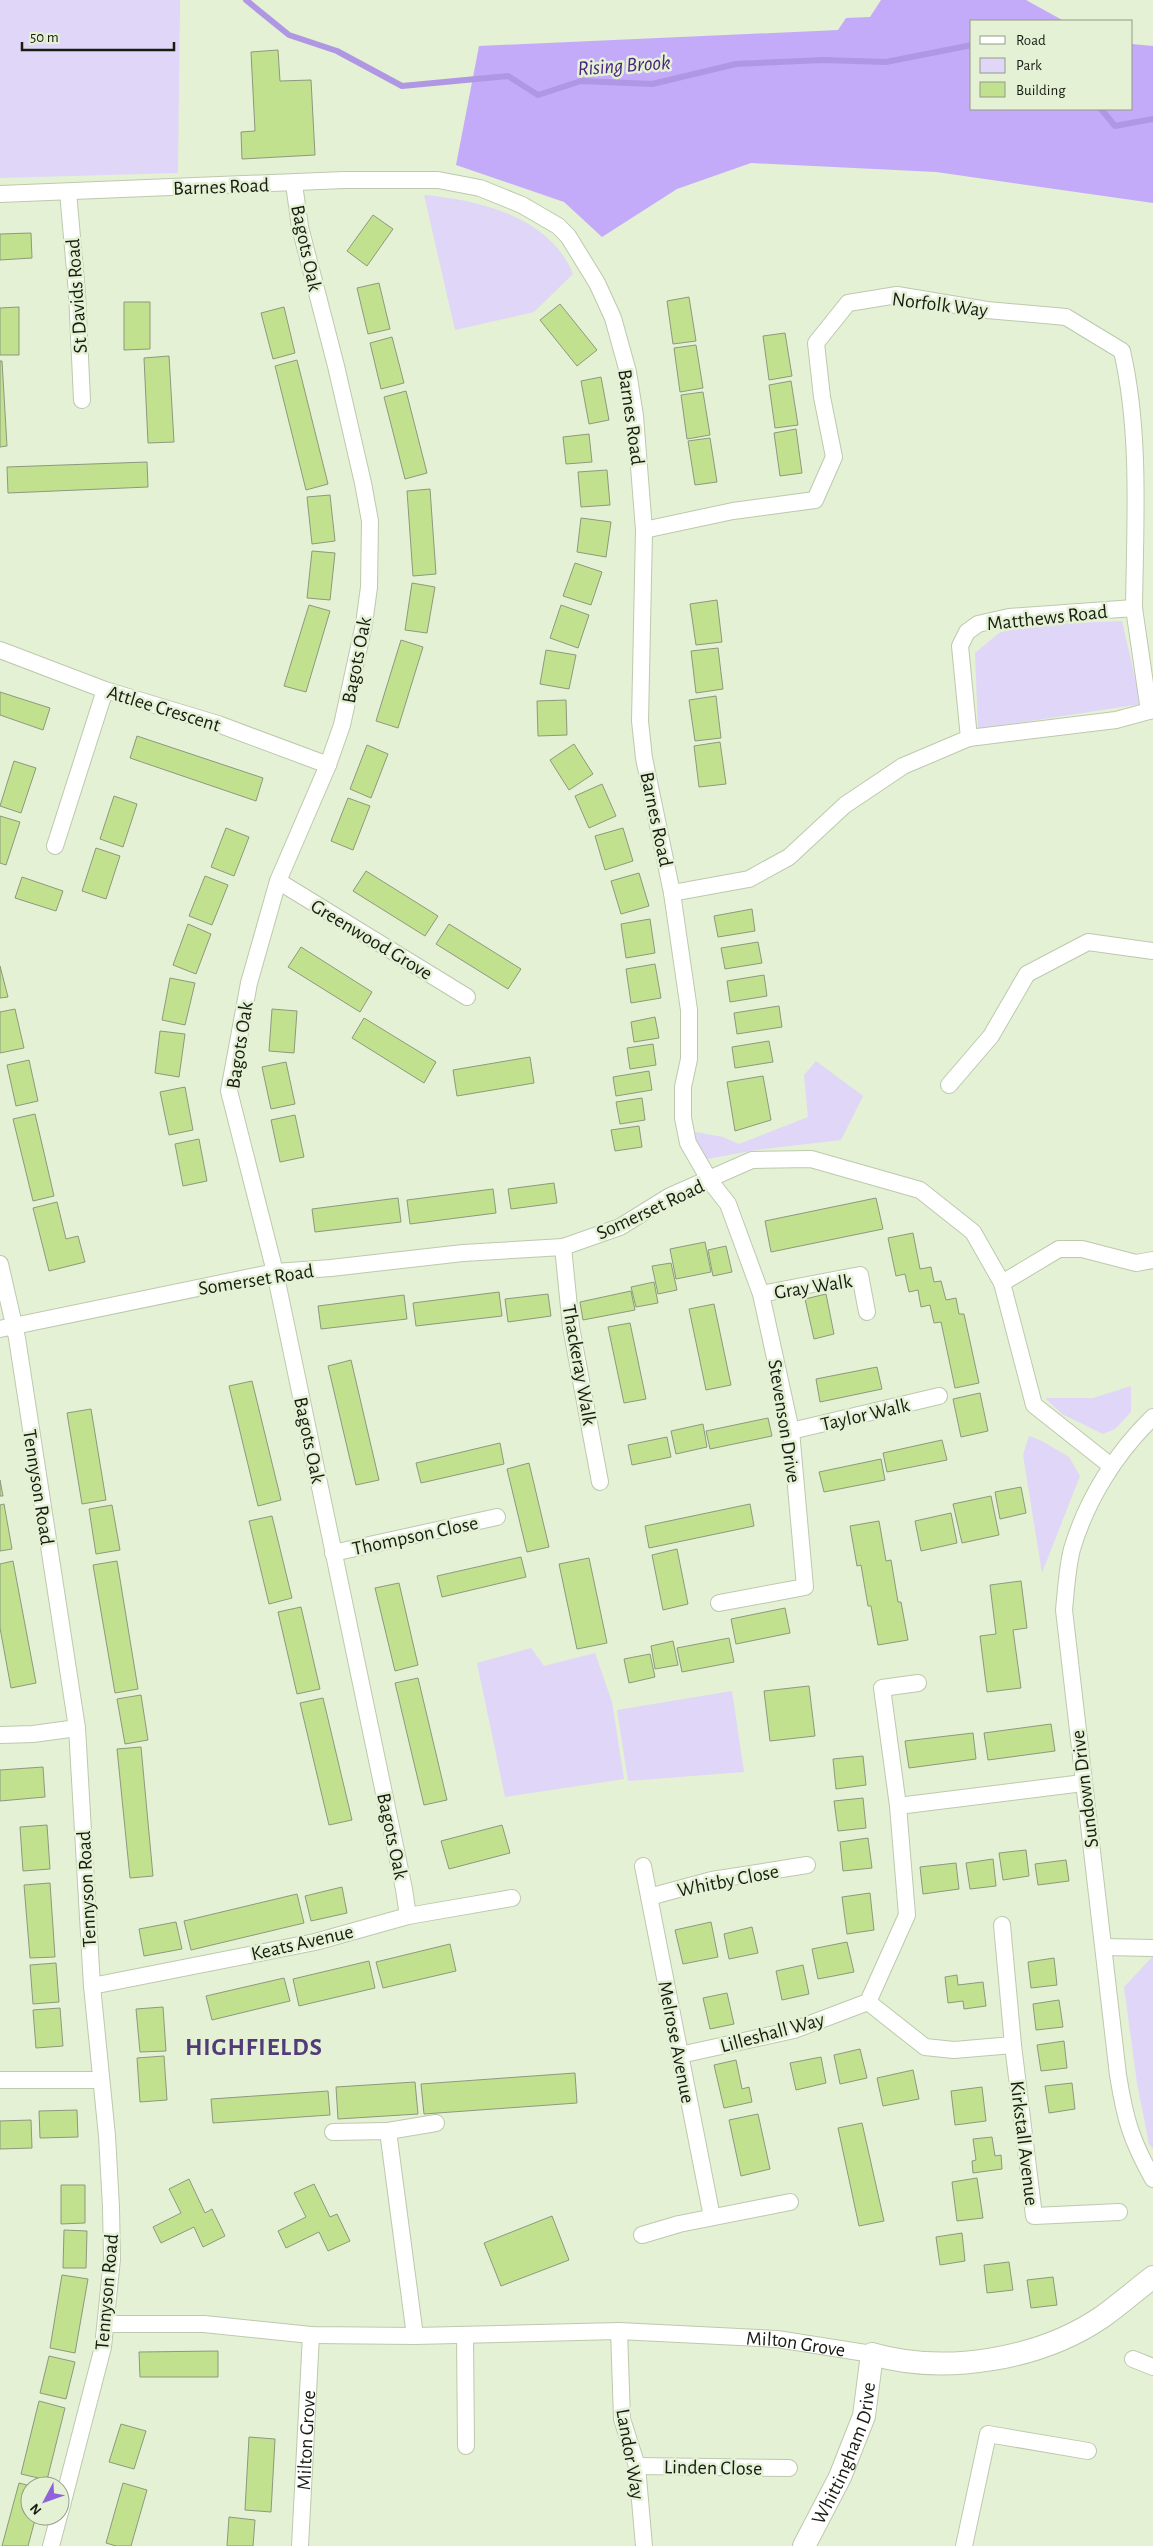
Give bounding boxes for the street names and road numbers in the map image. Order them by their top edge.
street label: Barnes Road [173,175,269,199]
street label: Bagots Oak [287,203,325,293]
street label: St Davids Road [63,238,91,354]
street label: Norfolk Way [891,289,989,321]
street label: Barnes Road [614,368,648,466]
street label: Matthews Road [986,602,1108,634]
street label: Bagots Oak [339,615,375,705]
street label: Attlee Crescent [105,682,223,736]
street label: Barnes Road [636,770,676,868]
street label: Greenwood Grove [307,896,436,984]
street label: Bagots Oak [223,1000,257,1090]
street label: Somerset Road [593,1176,707,1244]
street label: Somerset Road [197,1261,315,1299]
street label: Gray Walk [773,1271,854,1303]
street label: Thackeray Walk [559,1303,599,1427]
street label: Stevenson Drive [764,1358,804,1484]
street label: Bagots Oak [290,1395,328,1485]
street label: Taylor Walk [819,1395,912,1435]
street label: Tennyson Road [19,1428,57,1546]
street label: Thompson Close [350,1513,480,1559]
street label: Sundown Drive [1068,1729,1102,1849]
street label: Bagots Oak [373,1791,411,1881]
street label: Tennyson Road [74,1830,100,1948]
street label: Whitby Close [676,1861,781,1901]
street label: Keats Avenue [249,1921,355,1964]
street label: Melrose Avenue [654,1979,698,2105]
street label: Lilleshall Way [718,2009,827,2056]
street label: Kirkstall Avenue [1006,2079,1042,2207]
street label: Tennyson Road [92,2233,122,2351]
street label: Milton Grove [746,2328,847,2361]
street label: Whittingham Drive [808,2381,879,2528]
street label: Milton Grove [294,2390,319,2491]
street label: Landor Way [612,2407,648,2502]
street label: Linden Close [664,2457,762,2479]

